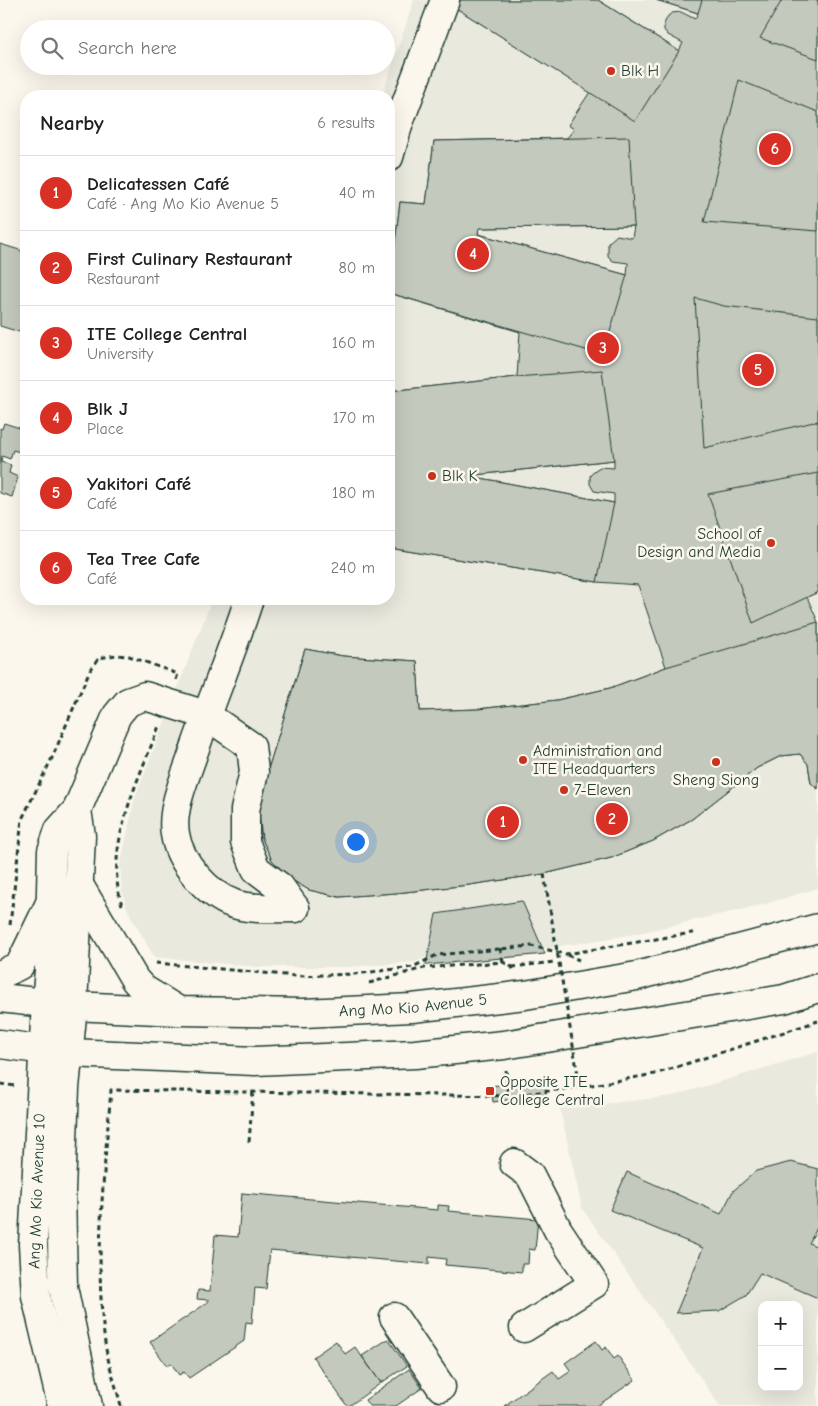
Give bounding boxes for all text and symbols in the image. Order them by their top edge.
search box [20,20,395,75]
icon: search [38,34,66,62]
text: Search here [78,37,177,59]
place label: Blk H [621,62,659,80]
marker: Blk H [605,65,617,77]
text: Nearby [40,111,104,135]
text: 6 results [317,114,375,132]
pin: 6 [759,130,791,168]
text: Delicatessen Café [87,173,229,195]
text: 1 [53,184,59,202]
text: 40 m [339,184,375,202]
text: Café · Ang Mo Kio Avenue 5 [87,195,279,213]
pin: 4 [457,235,489,273]
text: First Culinary Restaurant [87,248,292,270]
text: 2 [52,259,60,277]
text: 80 m [338,259,375,277]
text: Restaurant [87,270,159,288]
text: ITE College Central [87,323,247,345]
pin: 3 [587,329,619,367]
text: 3 [52,334,60,352]
text: 160 m [332,334,375,352]
text: University [87,345,153,363]
pin: 5 [742,351,774,389]
text: Blk J [87,398,128,420]
text: 4 [52,409,60,427]
text: 170 m [333,409,375,427]
text: Place [87,420,123,438]
place label: Blk K [442,467,478,485]
marker: Blk K [426,470,438,482]
text: Yakitori Café [87,473,191,495]
text: 5 [52,484,60,502]
text: 180 m [332,484,375,502]
text: Café [87,495,117,513]
place label: School of Design and Media [637,525,763,561]
marker: School of Design and Media [765,537,777,549]
text: Tea Tree Cafe [87,548,200,570]
text: 6 [52,559,60,577]
text: 240 m [331,559,375,577]
text: Café [87,570,117,588]
place label: Administration and ITE Headquarters [533,742,662,778]
marker: Administration and ITE Headquarters [517,754,529,766]
marker: Sheng Siong [710,756,722,768]
place label: Sheng Siong [673,771,759,789]
place label: 7-Eleven [574,781,631,799]
marker: 7-Eleven [558,784,570,796]
pin: 2 [596,800,628,838]
pin: 1 [487,803,519,841]
your location [343,829,369,855]
street label: Ang Mo Kio Avenue 5 [339,990,488,1020]
place label: Opposite ITE College Central [500,1073,604,1109]
marker: Opposite ITE College Central [484,1085,496,1097]
street label: Ang Mo Kio Avenue 10 [25,1113,49,1269]
map controls [758,1301,803,1391]
button: + [758,1301,803,1346]
button: − [758,1346,803,1391]

